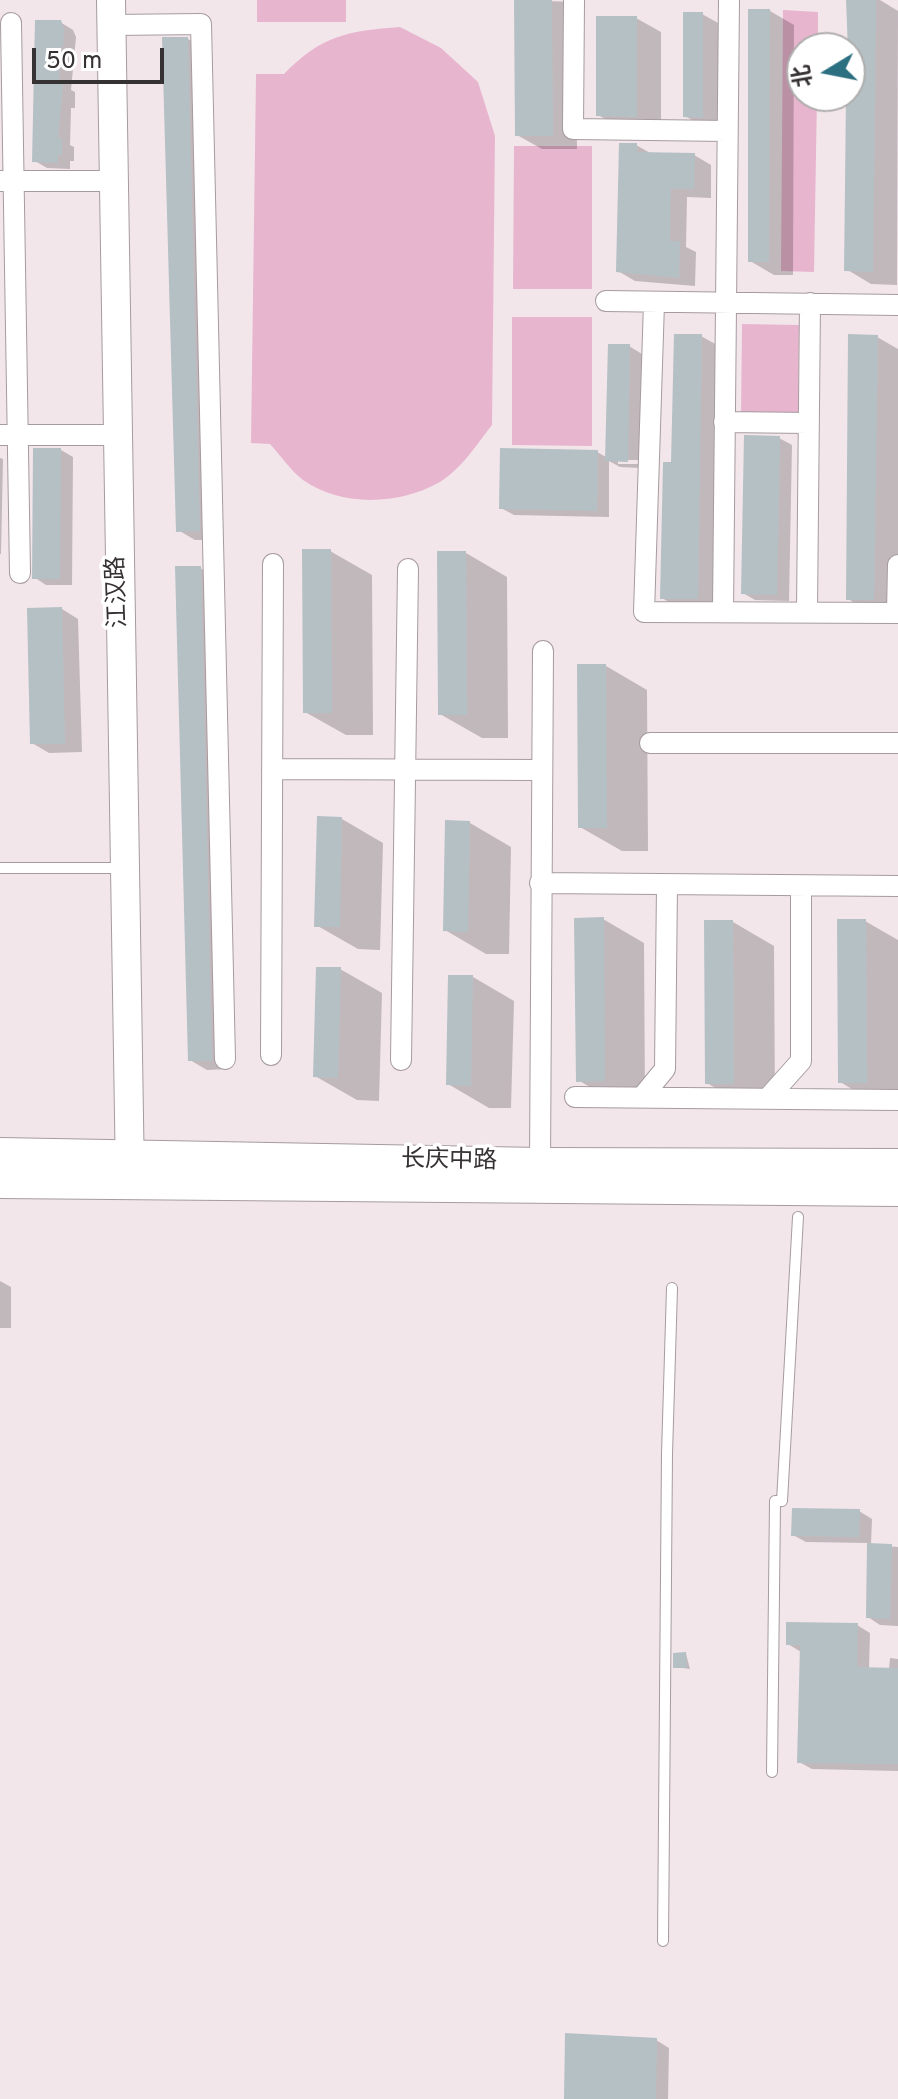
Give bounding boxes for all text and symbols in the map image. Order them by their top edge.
scale bar [36,32,168,82]
north arrow [786,32,866,112]
text: 50 m [46,47,102,77]
text: 北 [789,63,819,89]
street label: 江汉路 [103,556,135,628]
street label: 长庆中路 [401,1147,497,1177]

